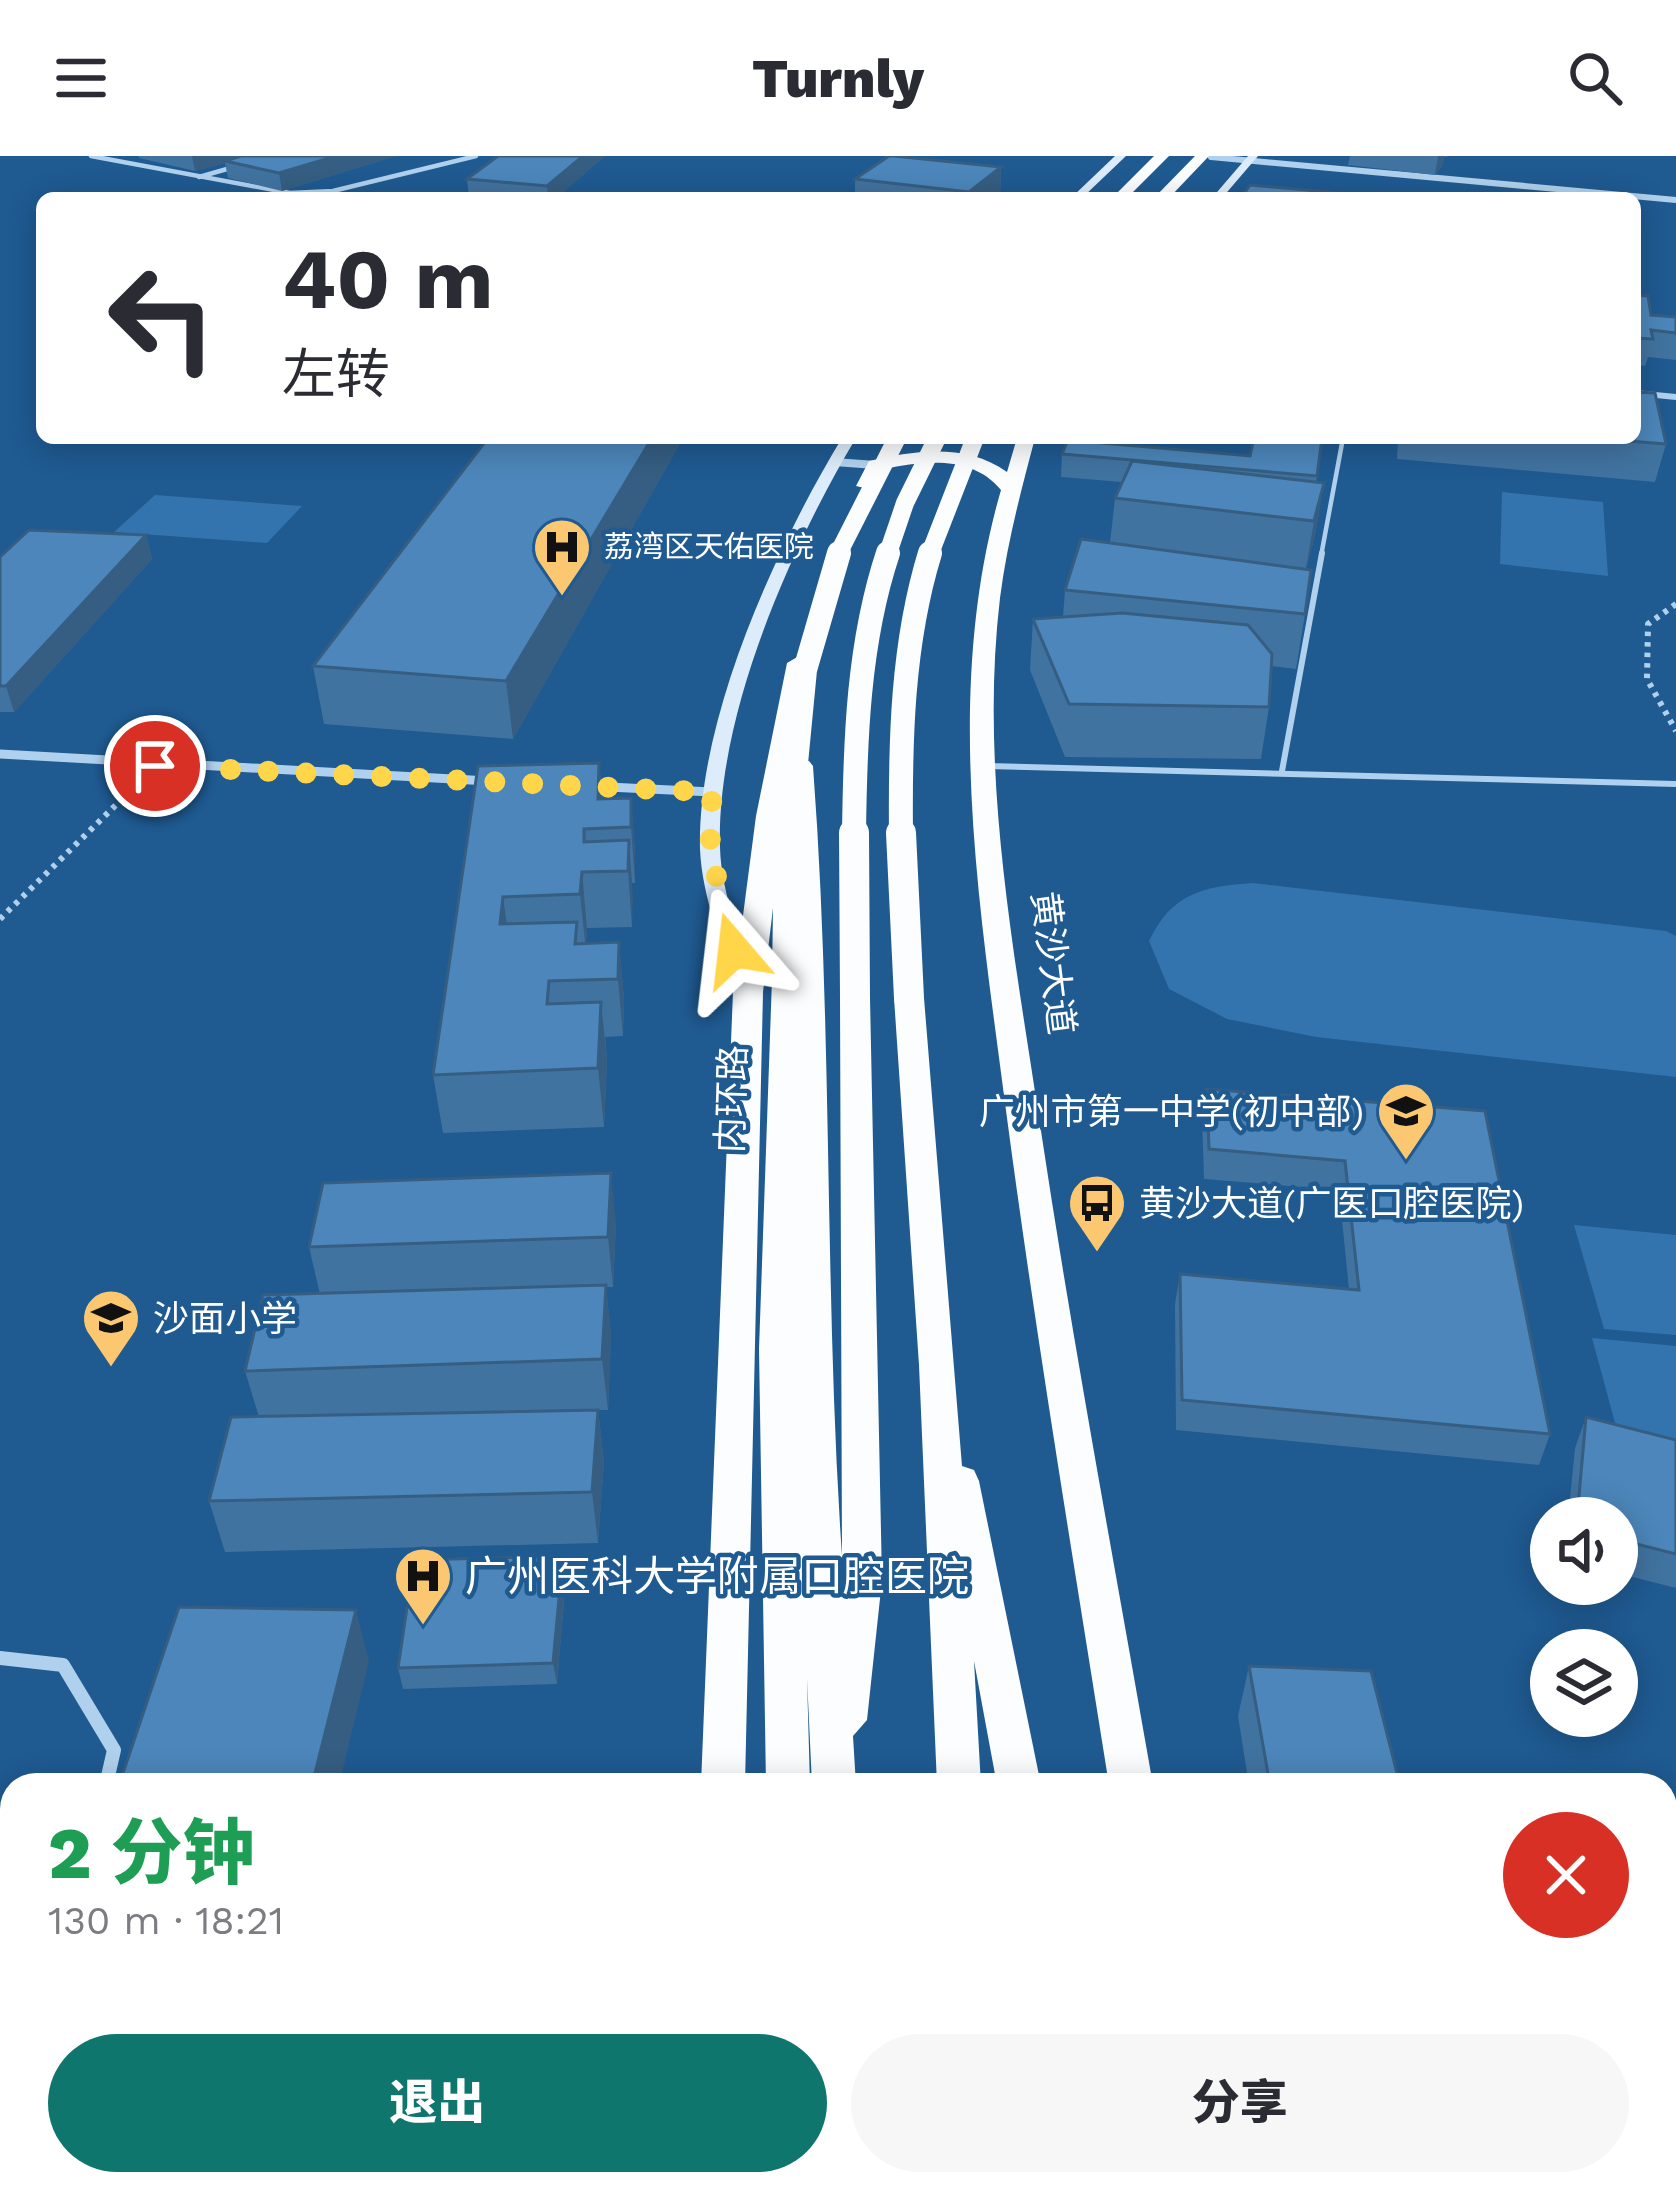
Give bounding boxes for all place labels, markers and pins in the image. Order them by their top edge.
hospital icon: 荔湾区天佑医院 [531,516,593,598]
place label: 荔湾区天佑医院 [604,529,814,564]
pin [104,715,206,817]
school or university icon: 广州市第一中学(初中部) [1375,1080,1437,1162]
place label: 广州市第一中学(初中部) [979,1091,1364,1133]
bus stop icon: 黄沙大道(广医口腔医院) [1066,1172,1128,1254]
place label: 黄沙大道(广医口腔医院) [1139,1183,1524,1225]
school or university icon: 沙面小学 [80,1287,142,1369]
place label: 沙面小学 [153,1298,297,1340]
hospital icon: 广州医科大学附属口腔医院 [392,1545,454,1627]
place label: 广州医科大学附属口腔医院 [465,1552,969,1601]

